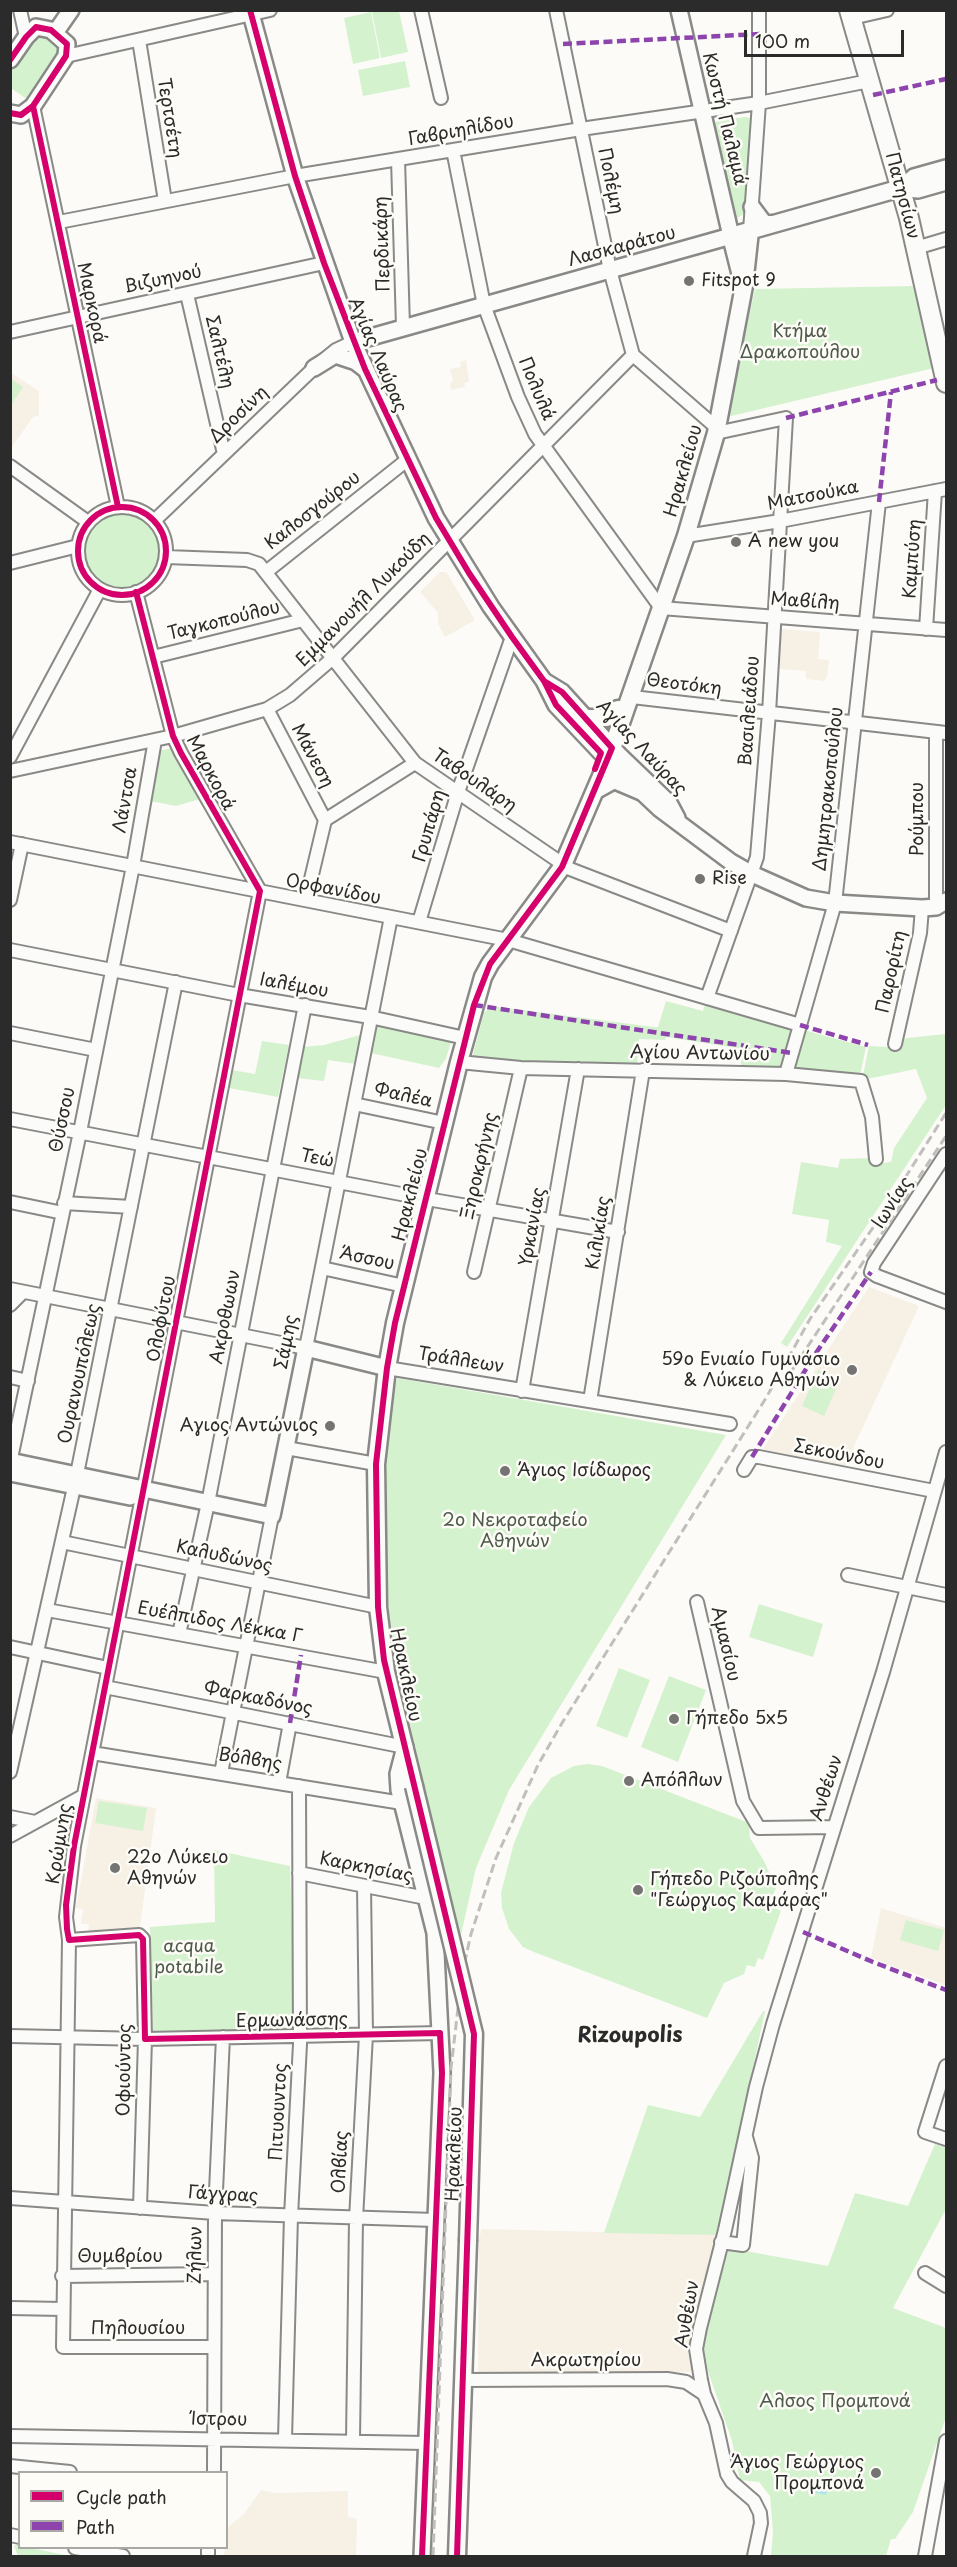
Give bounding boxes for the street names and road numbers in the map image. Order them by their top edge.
street label: Κωστή Παλαμά [697,50,751,188]
street label: Τερτσέτη [152,76,186,160]
street label: Γαβριηλίδου [406,111,516,151]
street label: Πολέμη [592,146,628,216]
street label: Πατησίων [880,150,924,242]
street label: Περδικάρη [371,196,395,292]
street label: Λασκαράτου [566,222,678,272]
street label: Μαρκορά [72,260,110,346]
street label: Βιζυηνού [122,261,204,299]
street label: Αγίας Λαύρας [343,294,411,416]
street label: Σαλτέλη [200,313,238,391]
street label: Πολυλά [513,354,559,424]
street label: Δροσίνη [205,382,273,448]
street label: Ηρακλείου [661,422,707,520]
street label: Καλοσγούρου [261,467,365,555]
street label: Ματσούκα [766,477,860,515]
street label: Καμπύση [899,518,927,600]
street label: Εμμανουήλ Λυκούδη [292,528,436,672]
street label: Μαβίλη [770,589,840,615]
street label: Ταγκοπούλου [166,597,282,645]
street label: Βασιλειάδου [735,655,765,767]
street label: Θεοτόκη [645,670,723,700]
street label: Αγίας Λαύρας [591,696,691,800]
street label: Δημητρακοπούλου [810,706,848,872]
street label: Μάνεση [286,720,338,792]
street label: Μαρκορά [181,732,239,814]
street label: Ταβουλάρη [428,745,520,817]
street label: Λάντσα [110,765,142,835]
street label: Ρούμπου [907,782,929,856]
street label: Γρυπάρη [409,787,451,865]
street label: Ορφανίδου [284,870,382,910]
street label: Παρορίτη [873,929,911,1015]
street label: Ιαλέμου [258,969,330,1003]
street label: Αγίου Αντωνίου [630,1042,770,1066]
street label: Φαλέα [372,1079,434,1113]
street label: Θύσσου [46,1085,80,1155]
street label: Ξηροκρήνης [457,1110,503,1222]
street label: Τεώ [298,1145,336,1173]
street label: Ηρακλείου [389,1146,433,1244]
street label: Ιωνίας [868,1173,918,1233]
street label: Υρκανίας [515,1186,551,1268]
street label: Κιλικίας [583,1195,615,1271]
street label: Άσσου [338,1243,396,1275]
street label: Ακροθωων [206,1268,246,1366]
street label: Ολοφύτου [143,1274,181,1364]
street label: Ουρανουπόλεως [55,1302,105,1446]
street label: Σάμης [271,1313,303,1371]
street label: Τράλλεων [416,1344,506,1378]
street label: Σεκούνδου [792,1436,886,1474]
street label: Καλυδώνος [174,1536,274,1578]
street label: Ευέλπιδος Λέκκα Γ [136,1598,304,1648]
street label: Αμασίου [706,1604,744,1684]
street label: Ηρακλείου [385,1626,425,1724]
street label: Φαρκαδόνος [202,1678,314,1720]
street label: Βόλβης [217,1744,283,1776]
street label: Ανθέων [806,1752,848,1824]
street label: Κρώμνης [43,1802,77,1886]
street label: Καρκησίας [318,1848,414,1888]
street label: Ερμωνάσσης [236,2009,348,2033]
street label: Οφιούντος [113,2023,137,2117]
street label: Πιτυουντος [266,2063,292,2161]
street label: Ηρακλείου [443,2106,467,2202]
street label: Ολβίας [329,2130,353,2194]
street label: Γάγγρας [187,2182,259,2208]
street label: Ζήλων [185,2226,207,2284]
street label: Θυμβρίου [77,2246,163,2268]
street label: Ανθέων [671,2278,705,2350]
street label: Πηλουσίου [91,2318,185,2340]
street label: Ακρωτηρίου [531,2350,641,2372]
street label: Ίστρου [191,2409,247,2431]

